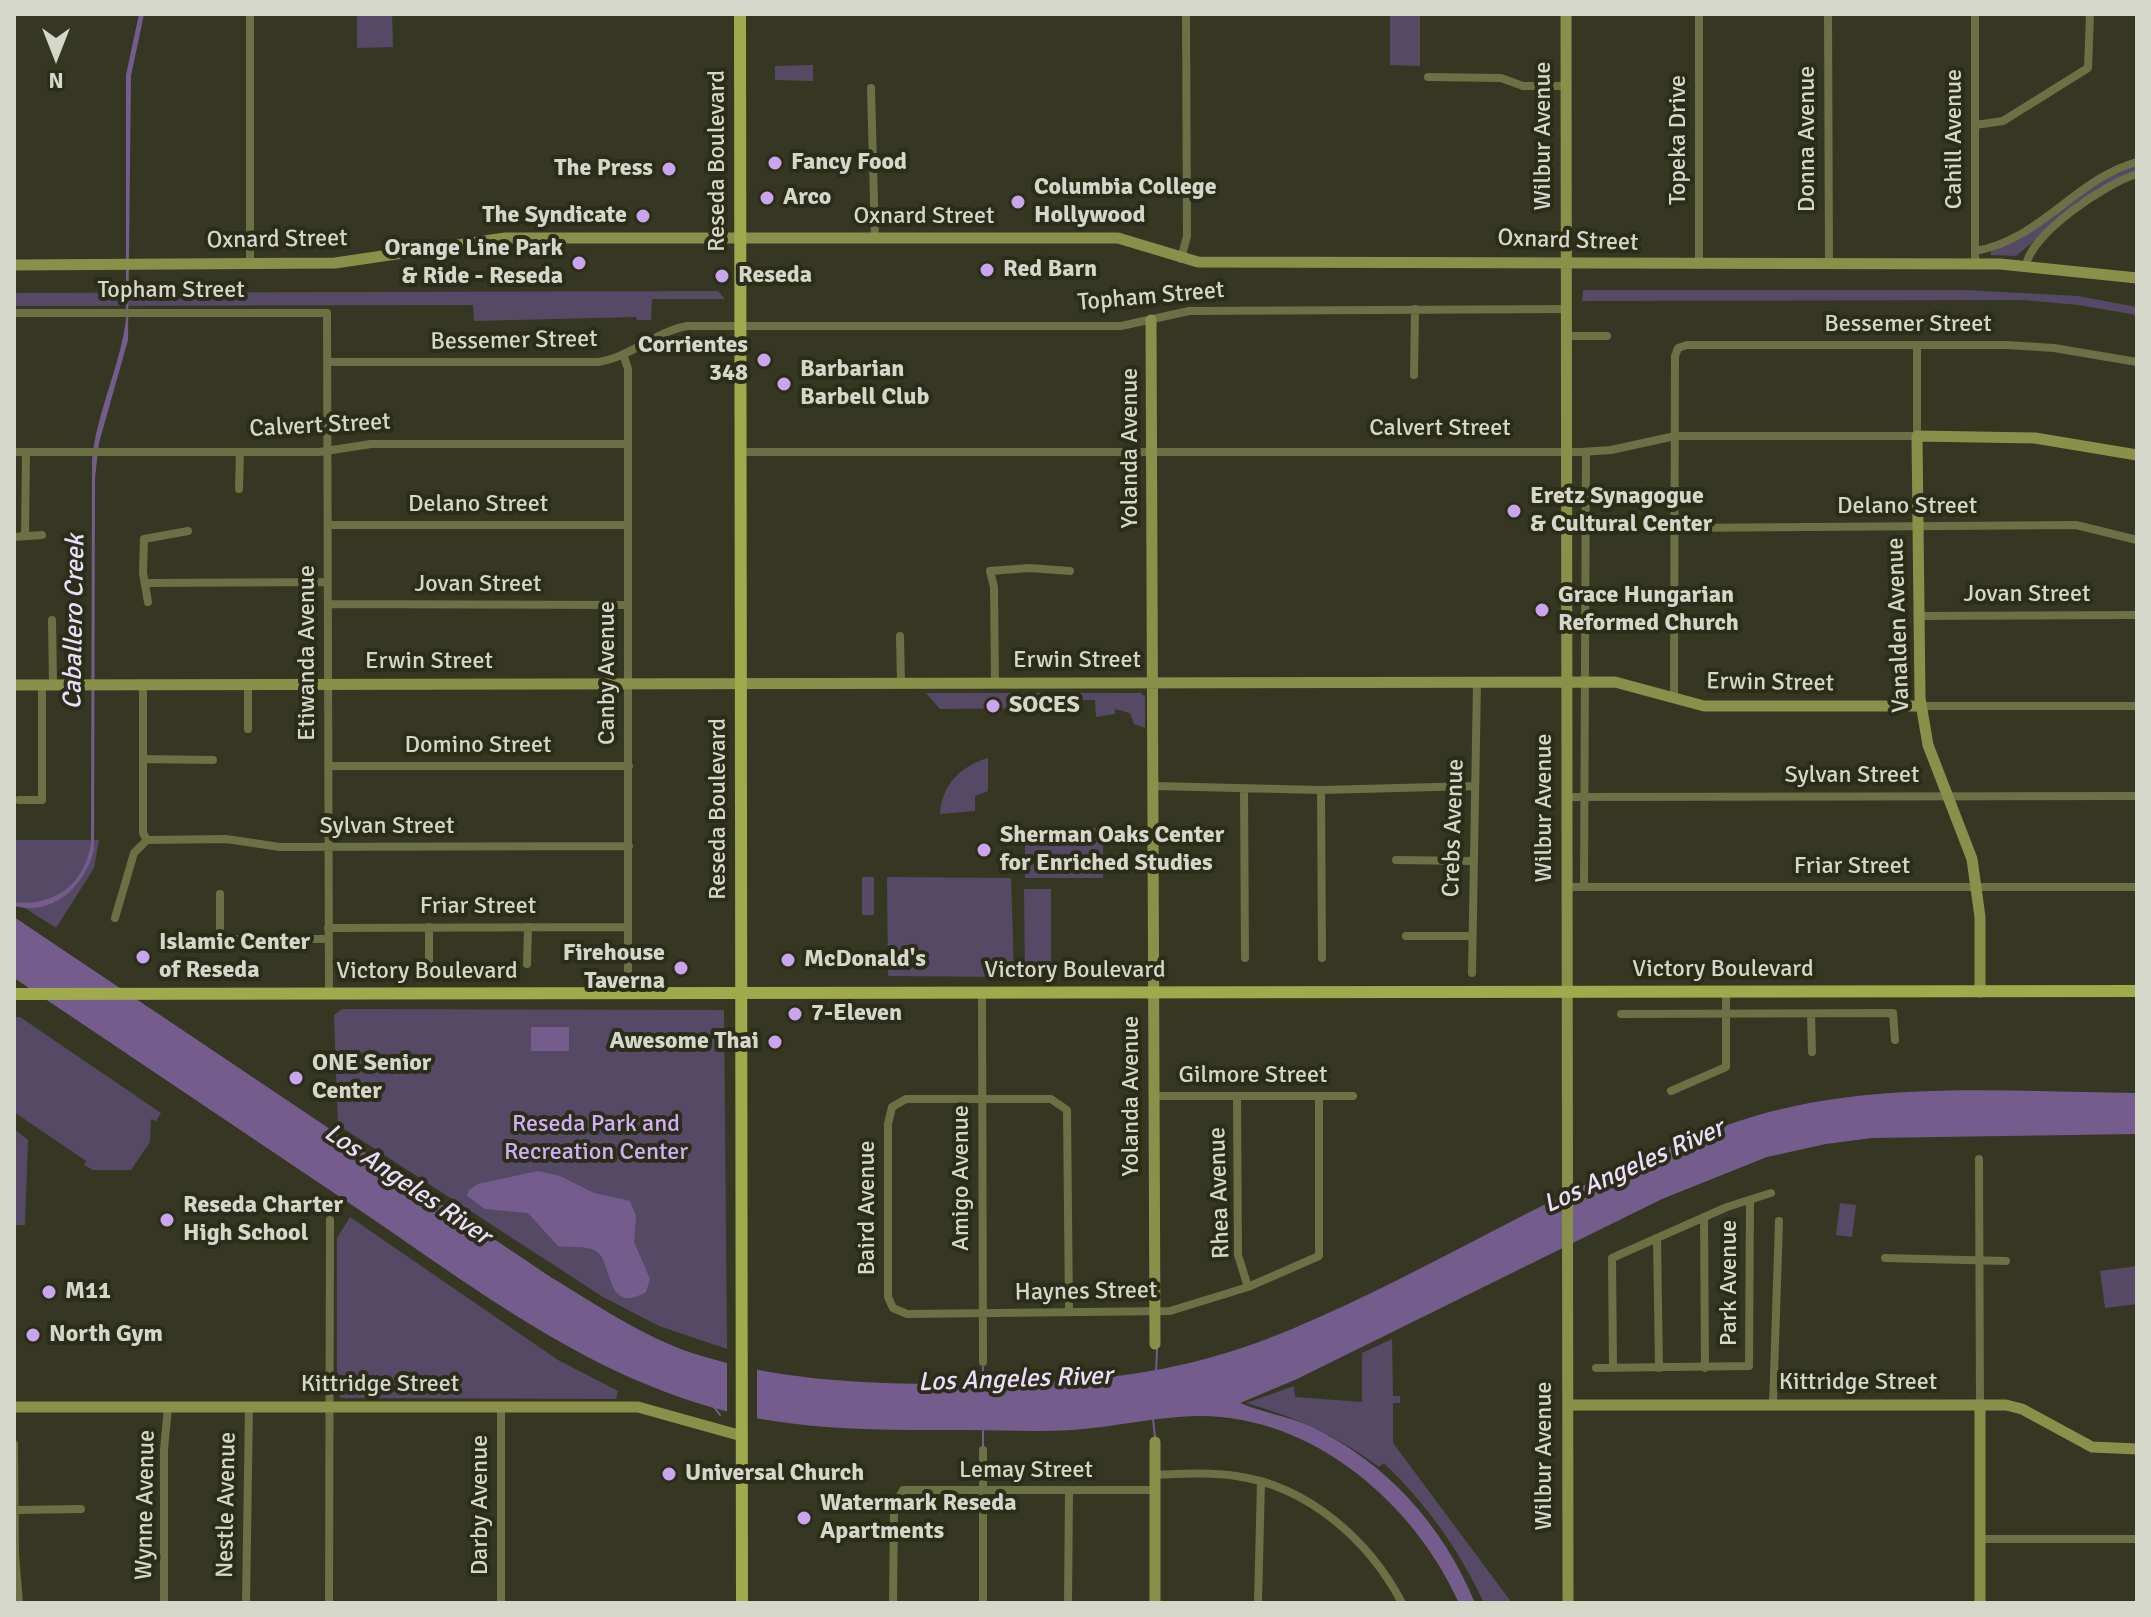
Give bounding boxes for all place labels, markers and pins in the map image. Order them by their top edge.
place label: Fancy Food [791,149,907,177]
marker: Fancy Food [766,154,784,172]
place label: The Press [554,155,653,183]
marker: The Press [660,160,678,178]
place label: Columbia College Hollywood [1034,174,1217,230]
place label: Arco [783,184,831,212]
marker: Arco [758,189,776,207]
marker: Columbia College Hollywood [1009,193,1027,211]
place label: The Syndicate [482,202,627,230]
marker: The Syndicate [634,207,652,225]
place label: Orange Line Park & Ride - Reseda [384,235,563,291]
marker: Orange Line Park & Ride - Reseda [570,254,588,272]
place label: Red Barn [1003,256,1097,284]
marker: Red Barn [978,261,996,279]
place label: Reseda [738,262,812,290]
marker: Reseda [713,267,731,285]
place label: Corrientes 348 [638,332,748,388]
marker: Corrientes 348 [755,351,773,369]
place label: Barbarian Barbell Club [800,356,929,412]
marker: Barbarian Barbell Club [775,375,793,393]
place label: Eretz Synagogue & Cultural Center [1530,483,1712,539]
marker: Eretz Synagogue & Cultural Center [1505,502,1523,520]
place label: Grace Hungarian Reformed Church [1558,582,1739,638]
marker: Grace Hungarian Reformed Church [1533,601,1551,619]
place label: SOCES [1009,692,1080,720]
marker: SOCES [984,697,1002,715]
place label: Sherman Oaks Center for Enriched Studies [1000,822,1224,878]
marker: Sherman Oaks Center for Enriched Studies [975,841,993,859]
place label: Islamic Center of Reseda [159,929,310,985]
place label: Firehouse Taverna [563,940,665,996]
place label: McDonald's [804,946,926,974]
marker: Islamic Center of Reseda [134,948,152,966]
marker: McDonald's [779,951,797,969]
marker: Firehouse Taverna [672,959,690,977]
place label: 7-Eleven [811,1000,902,1028]
marker: 7-Eleven [786,1005,804,1023]
place label: Awesome Thai [610,1028,759,1056]
marker: Awesome Thai [766,1033,784,1051]
place label: ONE Senior Center [312,1050,431,1106]
marker: ONE Senior Center [287,1069,305,1087]
place label: Reseda Charter High School [183,1192,343,1248]
marker: Reseda Charter High School [158,1211,176,1229]
place label: M11 [65,1278,111,1306]
marker: M11 [40,1283,58,1301]
place label: North Gym [49,1321,163,1349]
marker: North Gym [24,1326,42,1344]
place label: Universal Church [685,1460,864,1488]
marker: Universal Church [660,1465,678,1483]
place label: Watermark Reseda Apartments [820,1490,1016,1546]
marker: Watermark Reseda Apartments [795,1509,813,1527]

